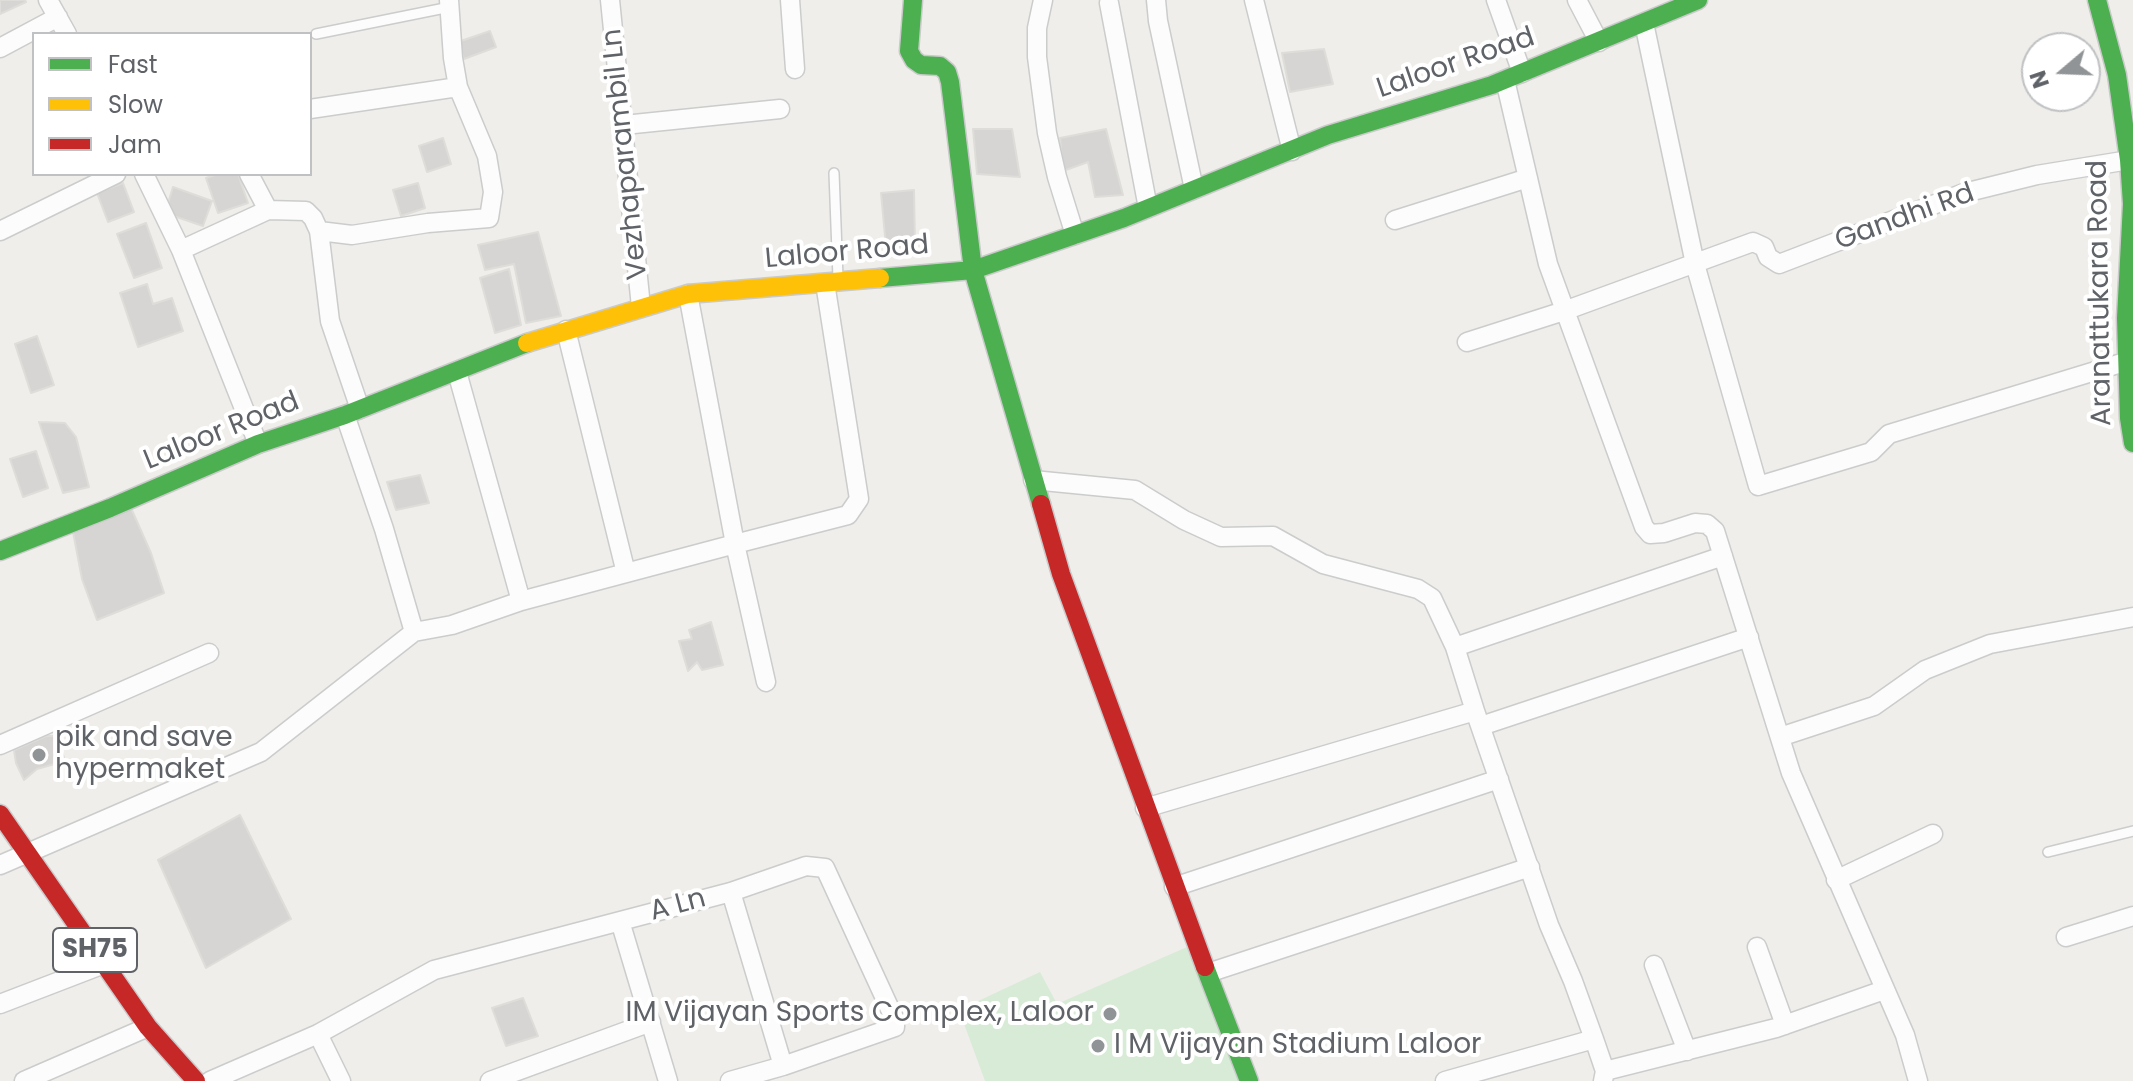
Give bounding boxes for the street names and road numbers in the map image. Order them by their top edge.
street label: Laloor Road [1373,21,1539,107]
street label: Vezhaparambil Ln [596,27,656,281]
street label: Aranattukara Road [2082,160,2120,426]
street label: Gandhi Rd [1831,177,1979,259]
street label: Laloor Road [764,229,930,277]
street label: Laloor Road [139,386,305,478]
street label: A Ln [646,882,710,930]
road number: SH75 [53,928,137,972]

